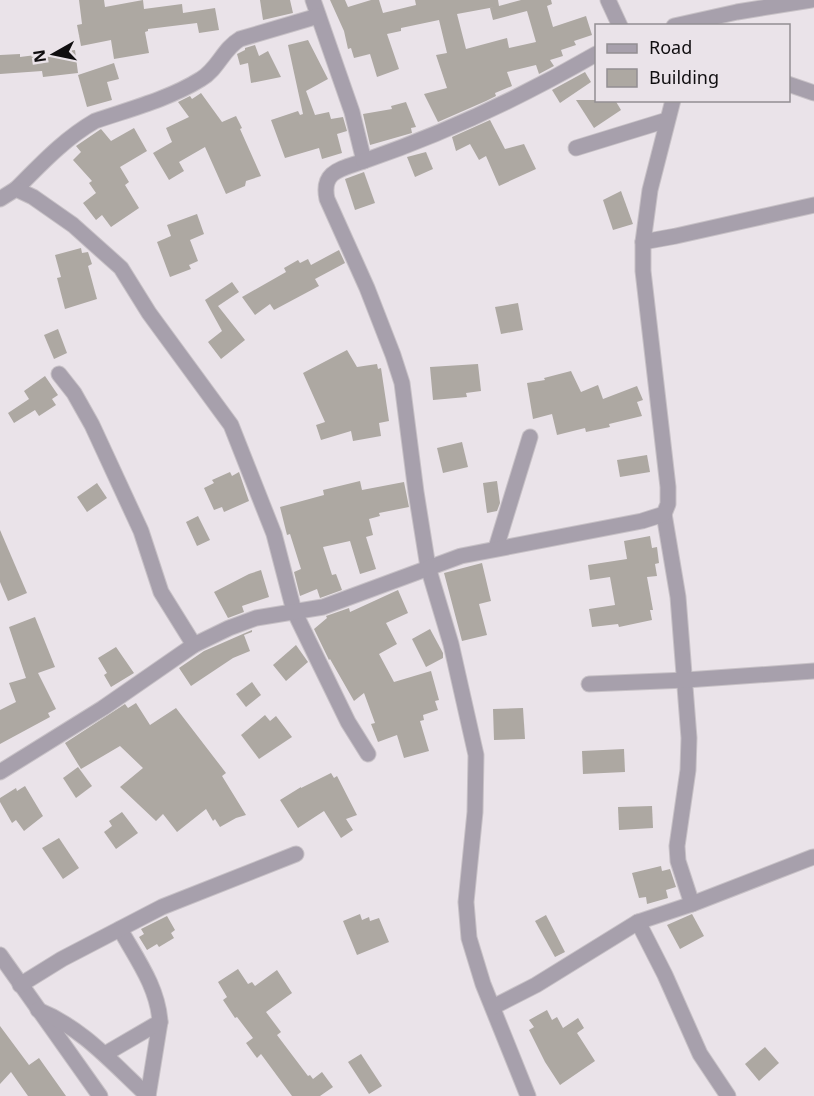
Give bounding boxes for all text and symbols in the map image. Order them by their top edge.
north arrow [24,24,84,84]
legend [595,24,790,102]
text: Road [649,35,692,59]
text: N [27,48,51,64]
text: Building [649,65,719,89]

